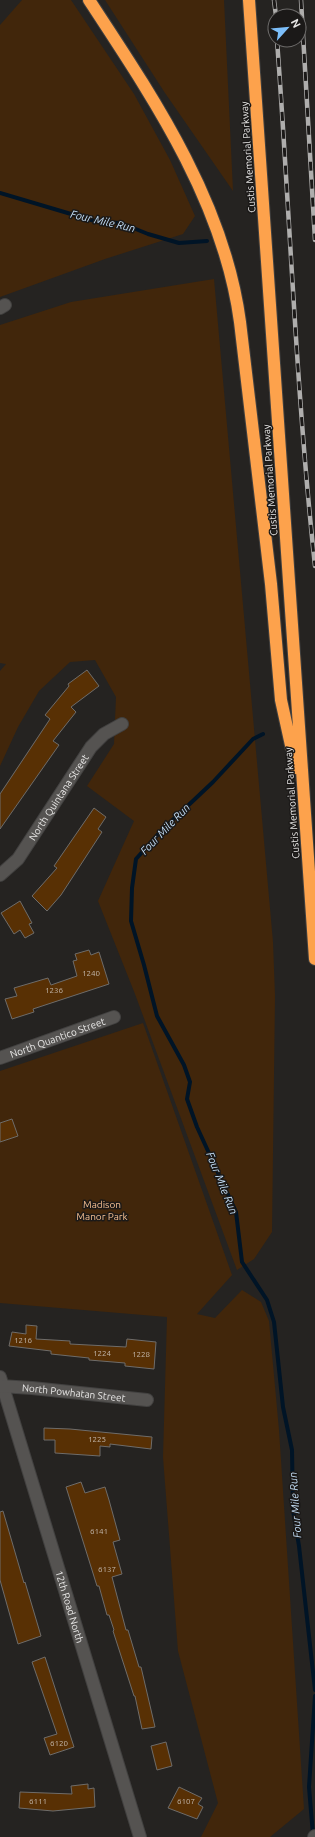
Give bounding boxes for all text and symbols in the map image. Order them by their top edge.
north arrow [267,8,307,48]
text: N [289,17,303,30]
street label: Custis Memorial Parkway [239,101,257,213]
water label: Four Mile Run [69,208,137,234]
street label: Custis Memorial Parkway [261,424,279,536]
street label: Custis Memorial Parkway [283,747,301,859]
street label: North Quintana Street [26,752,90,842]
water label: Four Mile Run [138,801,192,857]
house number: 1240 [82,969,101,978]
house number: 1236 [45,986,64,995]
street label: North Quantico Street [8,1015,106,1059]
water label: Four Mile Run [204,1150,240,1216]
park label: Madison Manor Park [76,1199,128,1222]
house number: 1216 [14,1336,33,1345]
house number: 1224 [93,1349,112,1358]
house number: 1228 [132,1350,151,1359]
street label: North Powhatan Street [22,1382,126,1403]
house number: 1225 [88,1435,106,1444]
water label: Four Mile Run [287,1472,303,1538]
house number: 6141 [90,1527,108,1536]
house number: 6137 [98,1565,116,1574]
street label: 12th Road North [54,1569,86,1644]
house number: 6120 [50,1739,69,1748]
house number: 6111 [29,1797,47,1806]
house number: 6107 [177,1797,195,1806]

